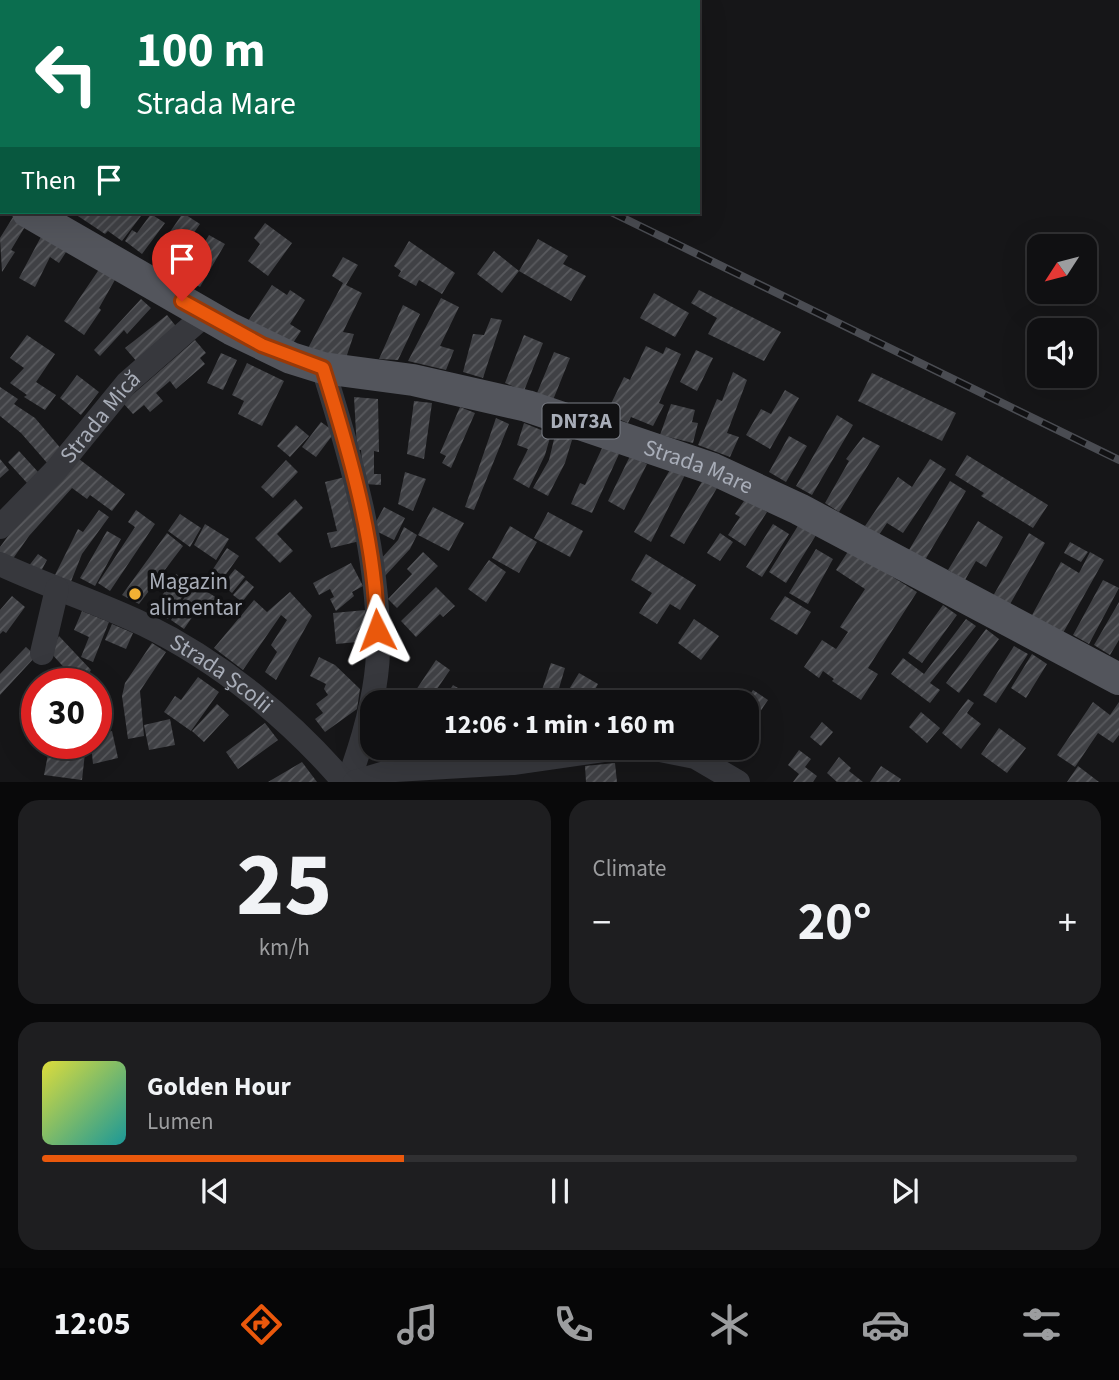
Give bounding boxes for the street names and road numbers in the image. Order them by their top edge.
street label: Strada Mică [52,362,147,470]
road number: DN73A [542,404,620,438]
street label: Strada Mare [639,430,759,502]
street label: Strada Școlii [164,625,281,721]

